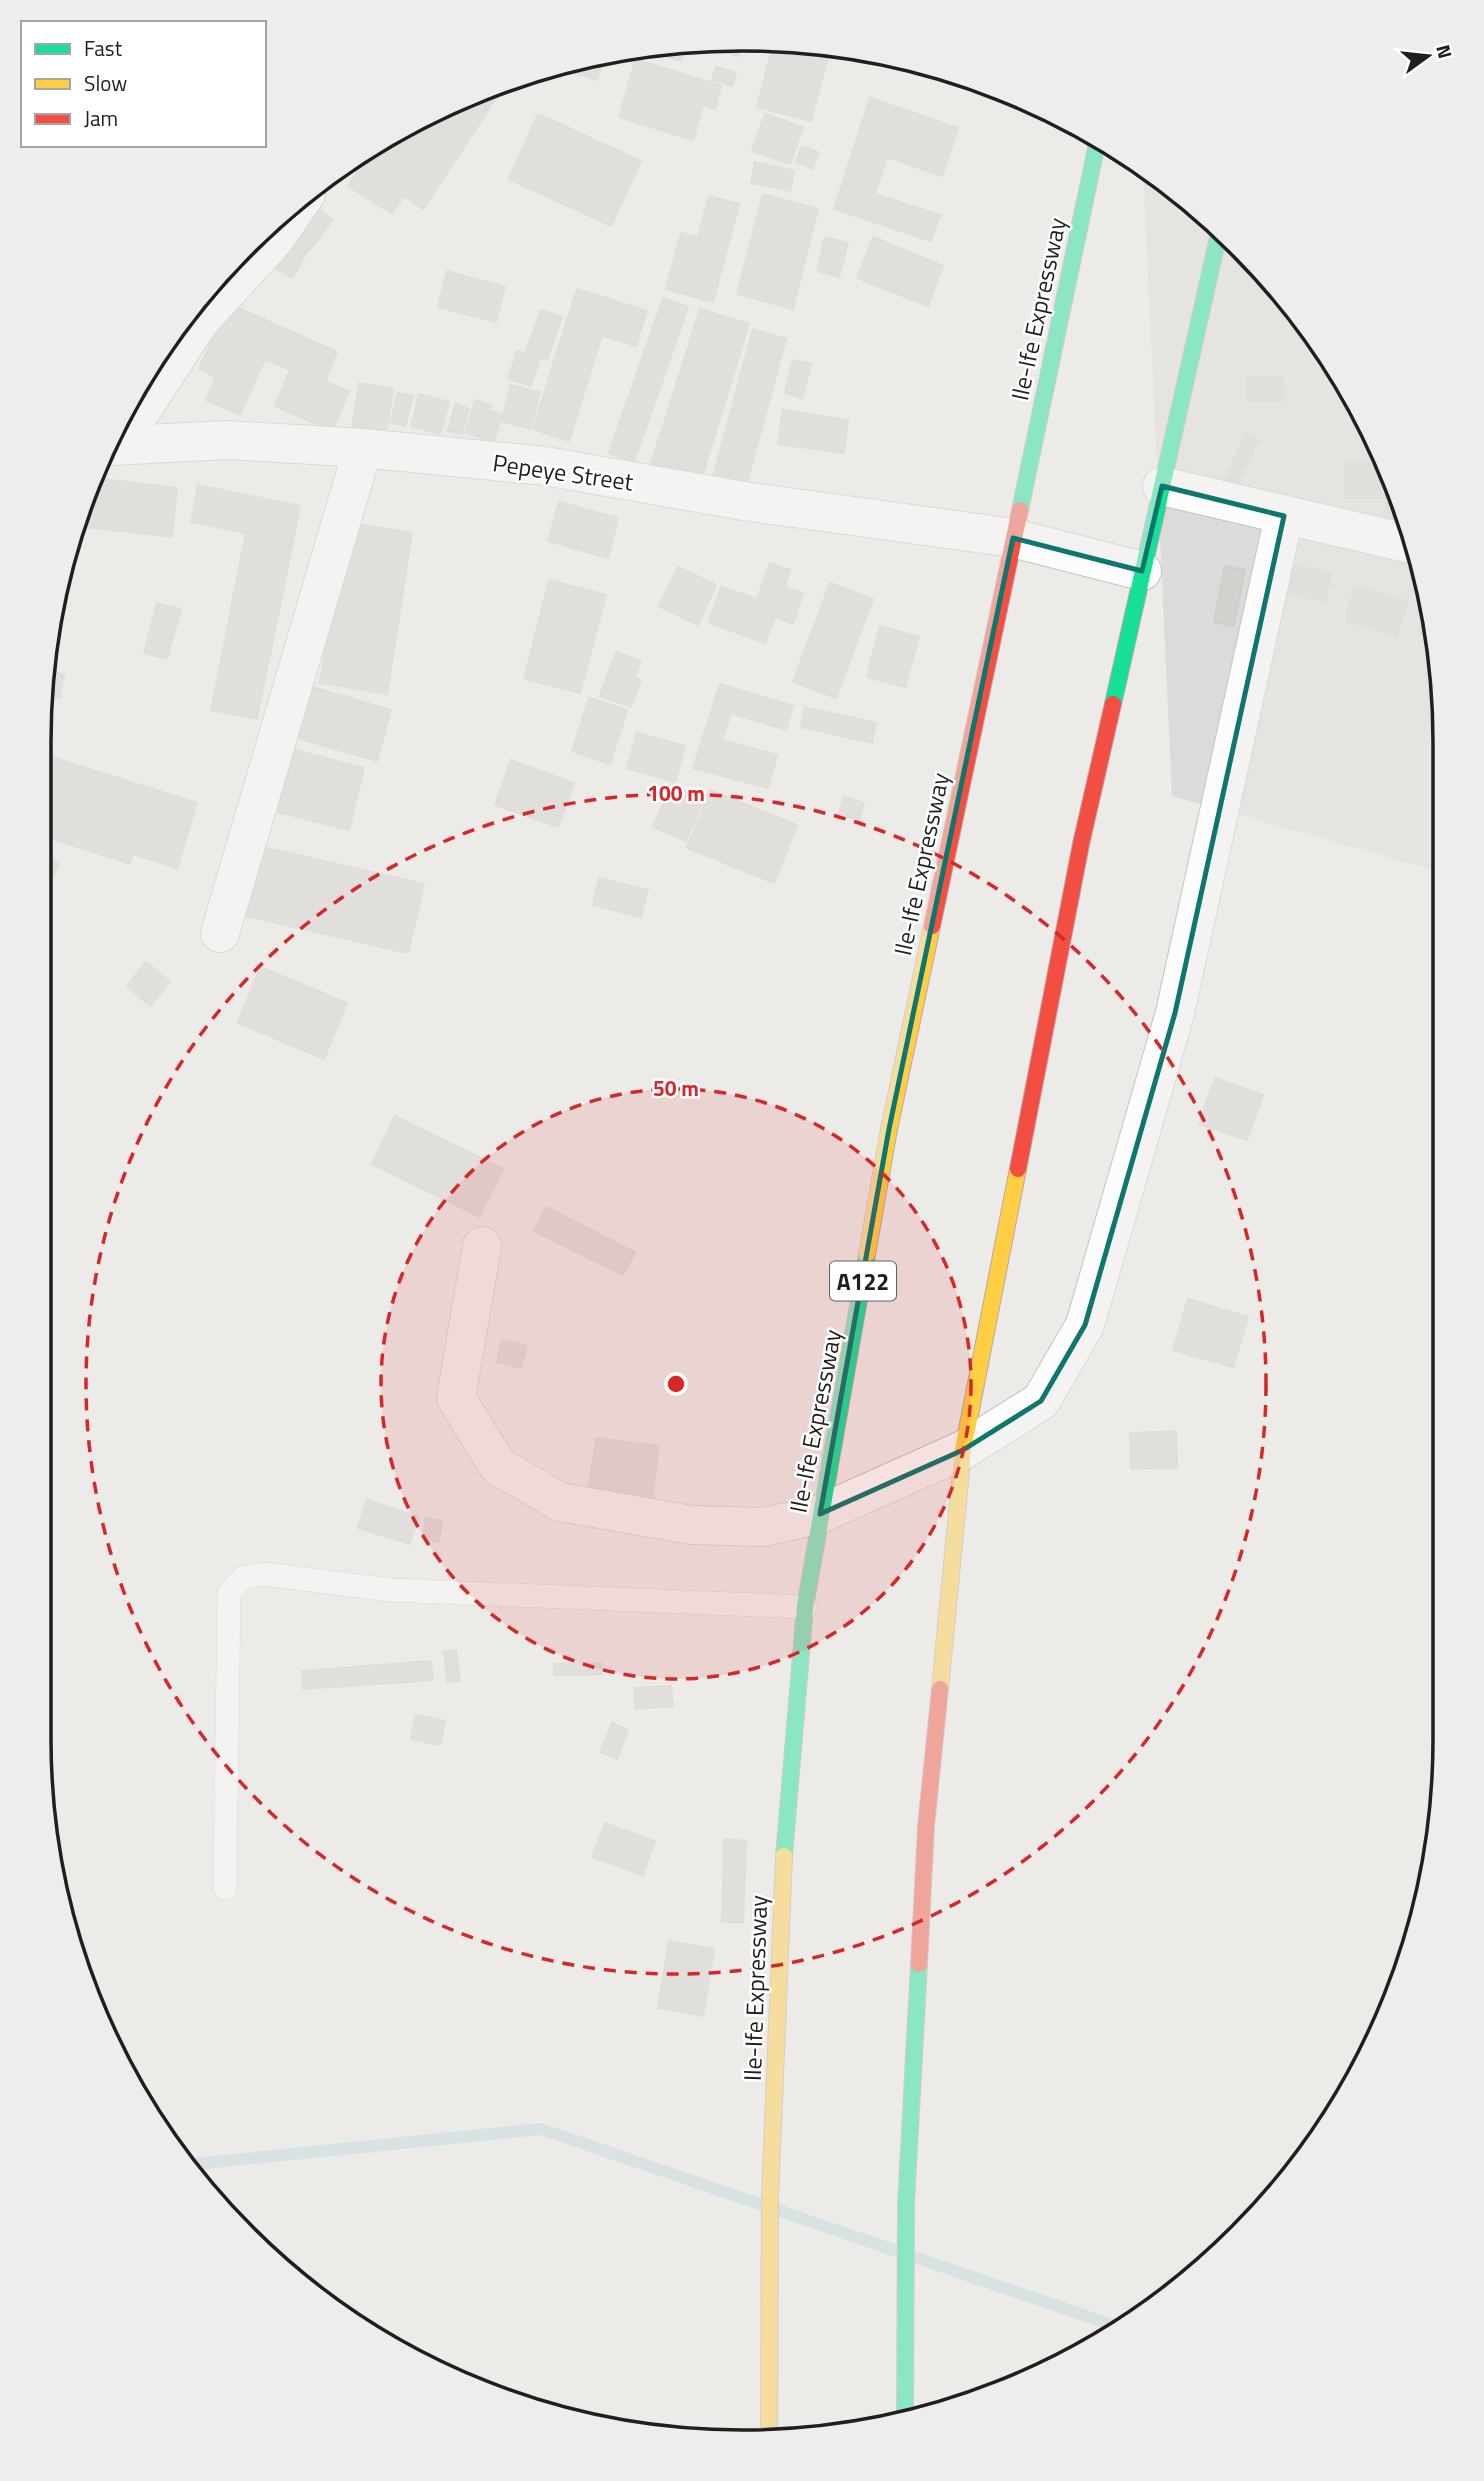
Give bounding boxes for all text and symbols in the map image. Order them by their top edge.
legend [21,21,266,147]
north arrow [1393,21,1463,91]
text: Fast [84,32,123,64]
text: N [1429,41,1461,62]
text: Slow [84,67,127,99]
text: Jam [84,102,118,134]
street label: Ile-Ife Expressway [1001,214,1075,404]
street label: Pepeye Street [490,444,636,500]
street label: Ile-Ife Expressway [884,769,958,959]
text: 100 m [647,777,705,809]
text: 50 m [653,1072,699,1104]
road number: A122 [830,1262,896,1300]
street label: Ile-Ife Expressway [780,1326,850,1516]
centre of rings [664,1372,688,1396]
street label: Ile-Ife Expressway [734,1894,776,2082]

